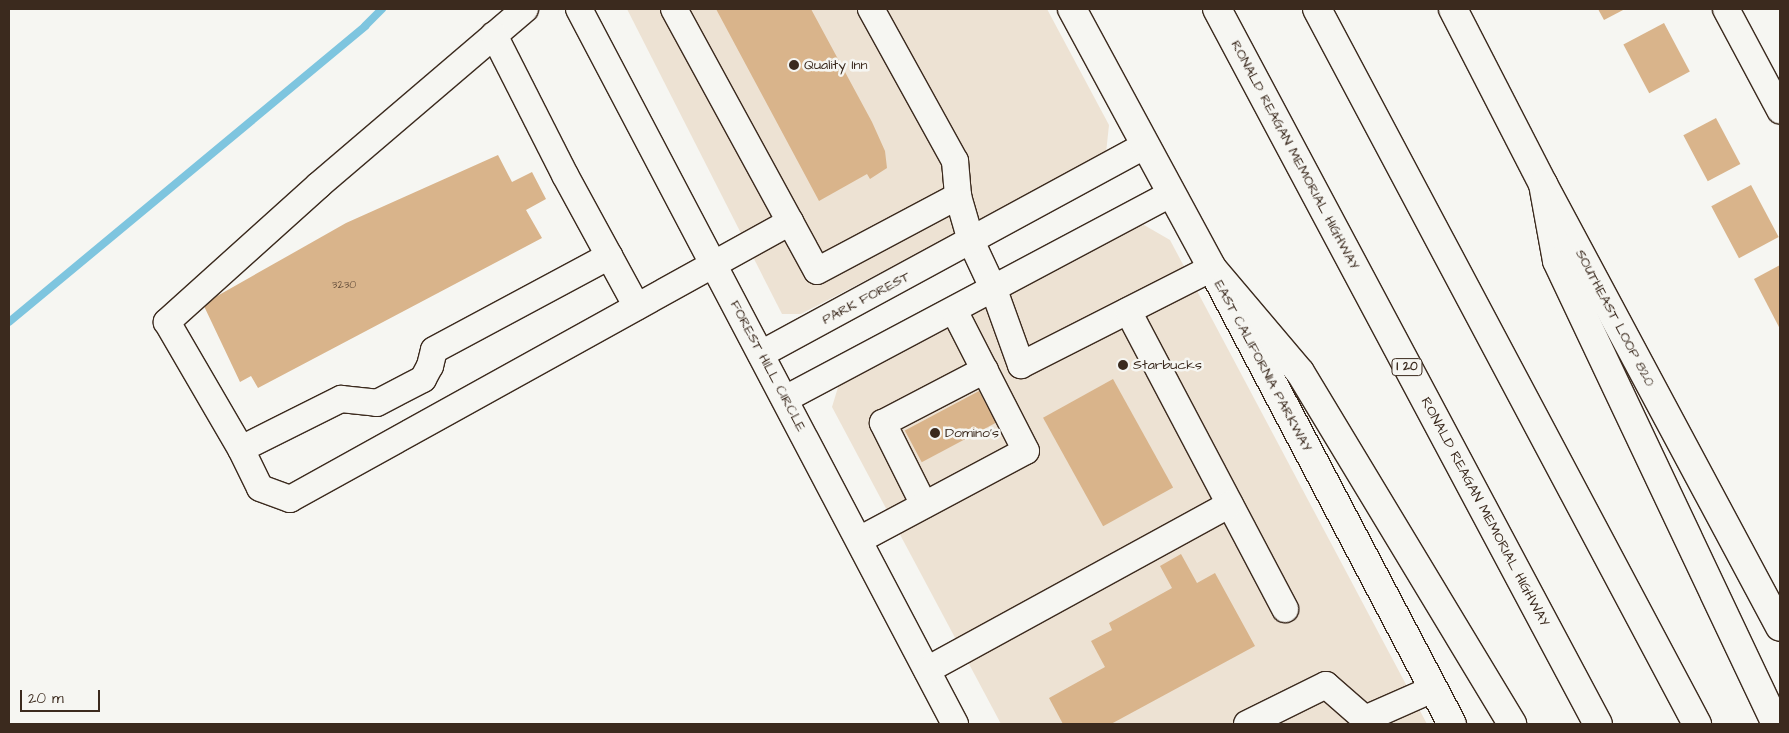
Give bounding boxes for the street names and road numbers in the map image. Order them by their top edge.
street label: RONALD REAGAN MEMORIAL HIGHWAY [1227,37,1363,273]
street label: SOUTHEAST LOOP 820 [1572,247,1658,389]
street label: PARK FOREST [819,268,913,328]
street label: EAST CALIFORNIA PARKWAY [1211,277,1315,455]
street label: FOREST HILL CIRCLE [726,298,810,434]
road number: I 20 [1391,358,1423,377]
street label: RONALD REAGAN MEMORIAL HIGHWAY [1417,394,1553,630]

